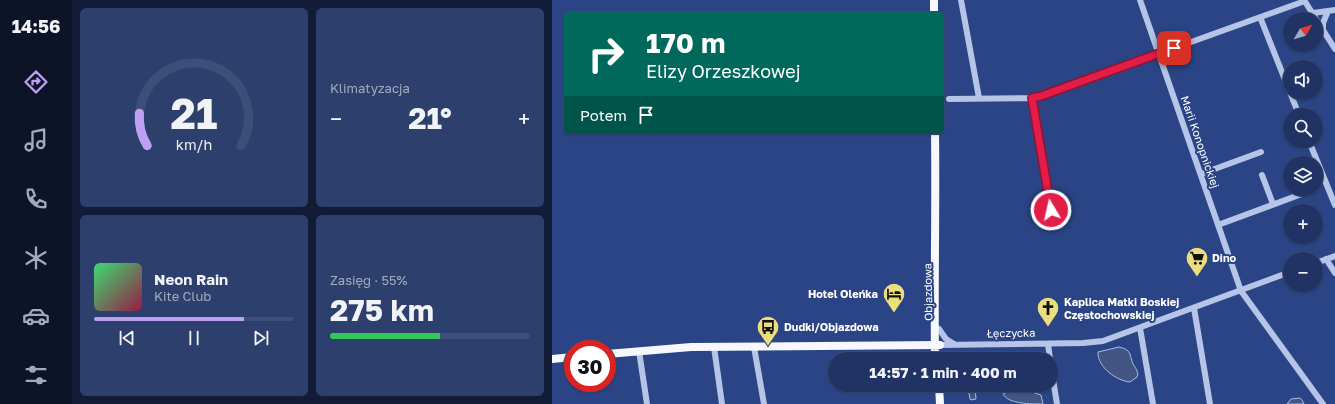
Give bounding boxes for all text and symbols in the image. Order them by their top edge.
north arrow [1283,12,1323,52]
map controls [1283,12,1323,292]
text: 14:56 [12,15,60,37]
text: 170 m [646,26,725,59]
icon: right [580,28,632,80]
pin [1157,31,1191,65]
icon: arrive [1163,37,1185,59]
text: Elizy Orzeszkowej [646,60,800,82]
button: sound [1283,60,1323,100]
icon: directions [22,68,50,96]
text: Klimatyzacja [330,80,410,96]
text: 21 [171,87,217,137]
street label: Marii Konopnickiej [1179,94,1222,190]
text: 21° [408,100,452,136]
icon: arrive [635,104,657,126]
text: − [330,105,342,132]
text: + [518,105,530,132]
text: Potem [580,106,627,124]
button: search [1283,108,1323,148]
icon: music [22,126,50,154]
text: km/h [176,135,212,152]
button: layers [1283,156,1323,196]
icon: phone [22,185,50,213]
position arrow [1030,189,1072,231]
button: + [1283,204,1323,244]
icon: climate [22,244,50,272]
supermarket icon: Dino [1184,245,1210,278]
place label: Dino [1212,251,1237,264]
button: − [1283,252,1323,292]
street label: Objazdowa [920,263,935,321]
text: Neon Rain [154,270,228,288]
text: Zasięg · 55% [330,272,407,288]
hotel icon: Hotel Oleńka [881,281,907,314]
place label: Hotel Oleńka [808,287,878,300]
text: Kite Club [154,288,211,304]
text: 275 km [330,292,434,328]
church icon: Kaplica Matki Boskiej Częstochowskiej [1035,295,1061,328]
place label: Kaplica Matki Boskiej Częstochowskiej [1064,295,1179,321]
icon: car [22,302,50,330]
bus stop icon: Dudki/Objazdowa [755,314,781,347]
place label: Dudki/Objazdowa [784,320,879,333]
street label: Łęczycka [987,326,1035,339]
icon: previous [116,327,138,349]
icon: pause [183,327,205,349]
icon: next [250,327,272,349]
speed limit sign: 30 [564,340,616,392]
icon: filters [22,361,50,389]
text: 14:57 · 1 min · 400 m [869,363,1017,381]

